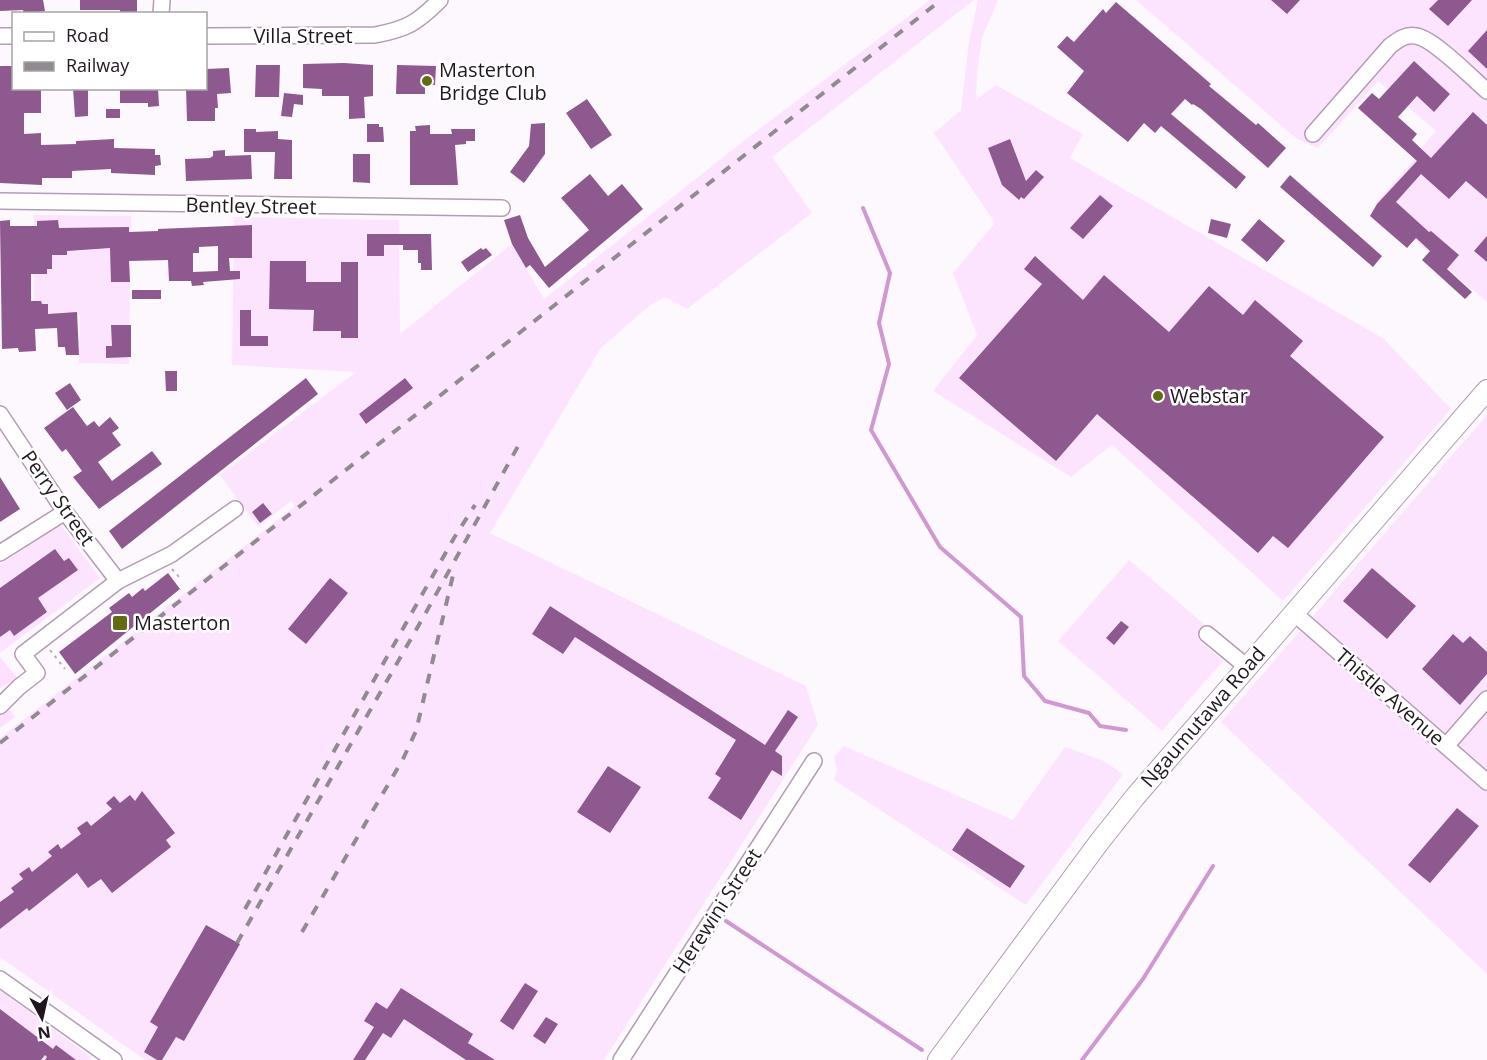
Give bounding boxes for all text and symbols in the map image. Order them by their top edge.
legend [12,12,207,90]
street label: Villa Street [253,22,353,49]
text: Road [66,23,109,47]
text: Railway [66,53,130,77]
place label: Masterton Bridge Club [439,56,547,106]
marker: Masterton Bridge Club [420,74,434,88]
street label: Bentley Street [185,191,317,220]
place label: Webstar [1170,382,1248,409]
marker: Webstar [1151,389,1165,403]
street label: Perry Street [16,445,101,551]
place label: Masterton [134,609,231,636]
marker: Masterton [111,614,129,632]
street label: Ngaumutawa Road [1134,641,1271,793]
street label: Thistle Avenue [1330,642,1451,751]
street label: Herewini Street [666,843,767,979]
north arrow [12,988,72,1048]
text: N [36,1021,52,1045]

